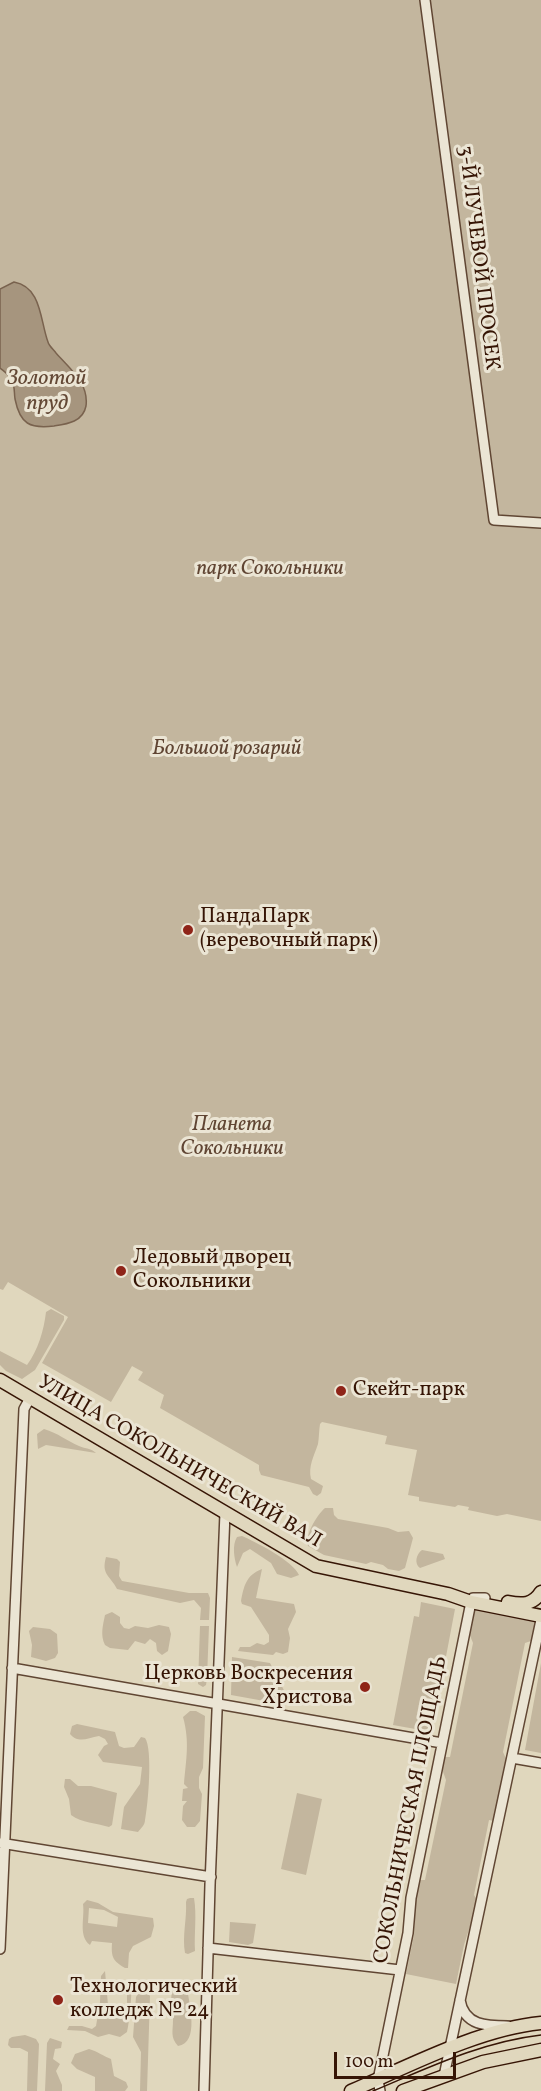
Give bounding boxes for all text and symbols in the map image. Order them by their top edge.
street label: 3-Й ЛУЧЕВОЙ ПРОСЕК [451,144,503,372]
water label: Золотой пруд [7,367,87,418]
park label: парк Сокольники [196,557,344,583]
park label: Большой розарий [152,737,302,763]
place label: ПандаПарк (веревочный парк) [200,905,378,955]
marker: ПандаПарк (веревочный парк) [181,923,195,937]
park label: Планета Сокольники [180,1113,284,1163]
place label: Ледовый дворец Сокольники [133,1246,291,1296]
marker: Ледовый дворец Сокольники [114,1264,128,1278]
street label: УЛИЦА СОКОЛЬНИЧЕСКИЙ ВАЛ [32,1371,326,1555]
place label: Скейт-парк [353,1378,465,1404]
marker: Скейт-парк [334,1384,348,1398]
street label: СОКОЛЬНИЧЕСКАЯ ПЛОЩАДЬ [370,1654,454,1966]
place label: Церковь Воскресения Христова [144,1662,353,1712]
marker: Церковь Воскресения Христова [358,1680,372,1694]
place label: Технологический колледж № 24 [70,1975,238,2025]
marker: Технологический колледж № 24 [51,1993,65,2007]
scale bar [337,2040,458,2078]
text: 100 m [345,2050,394,2075]

